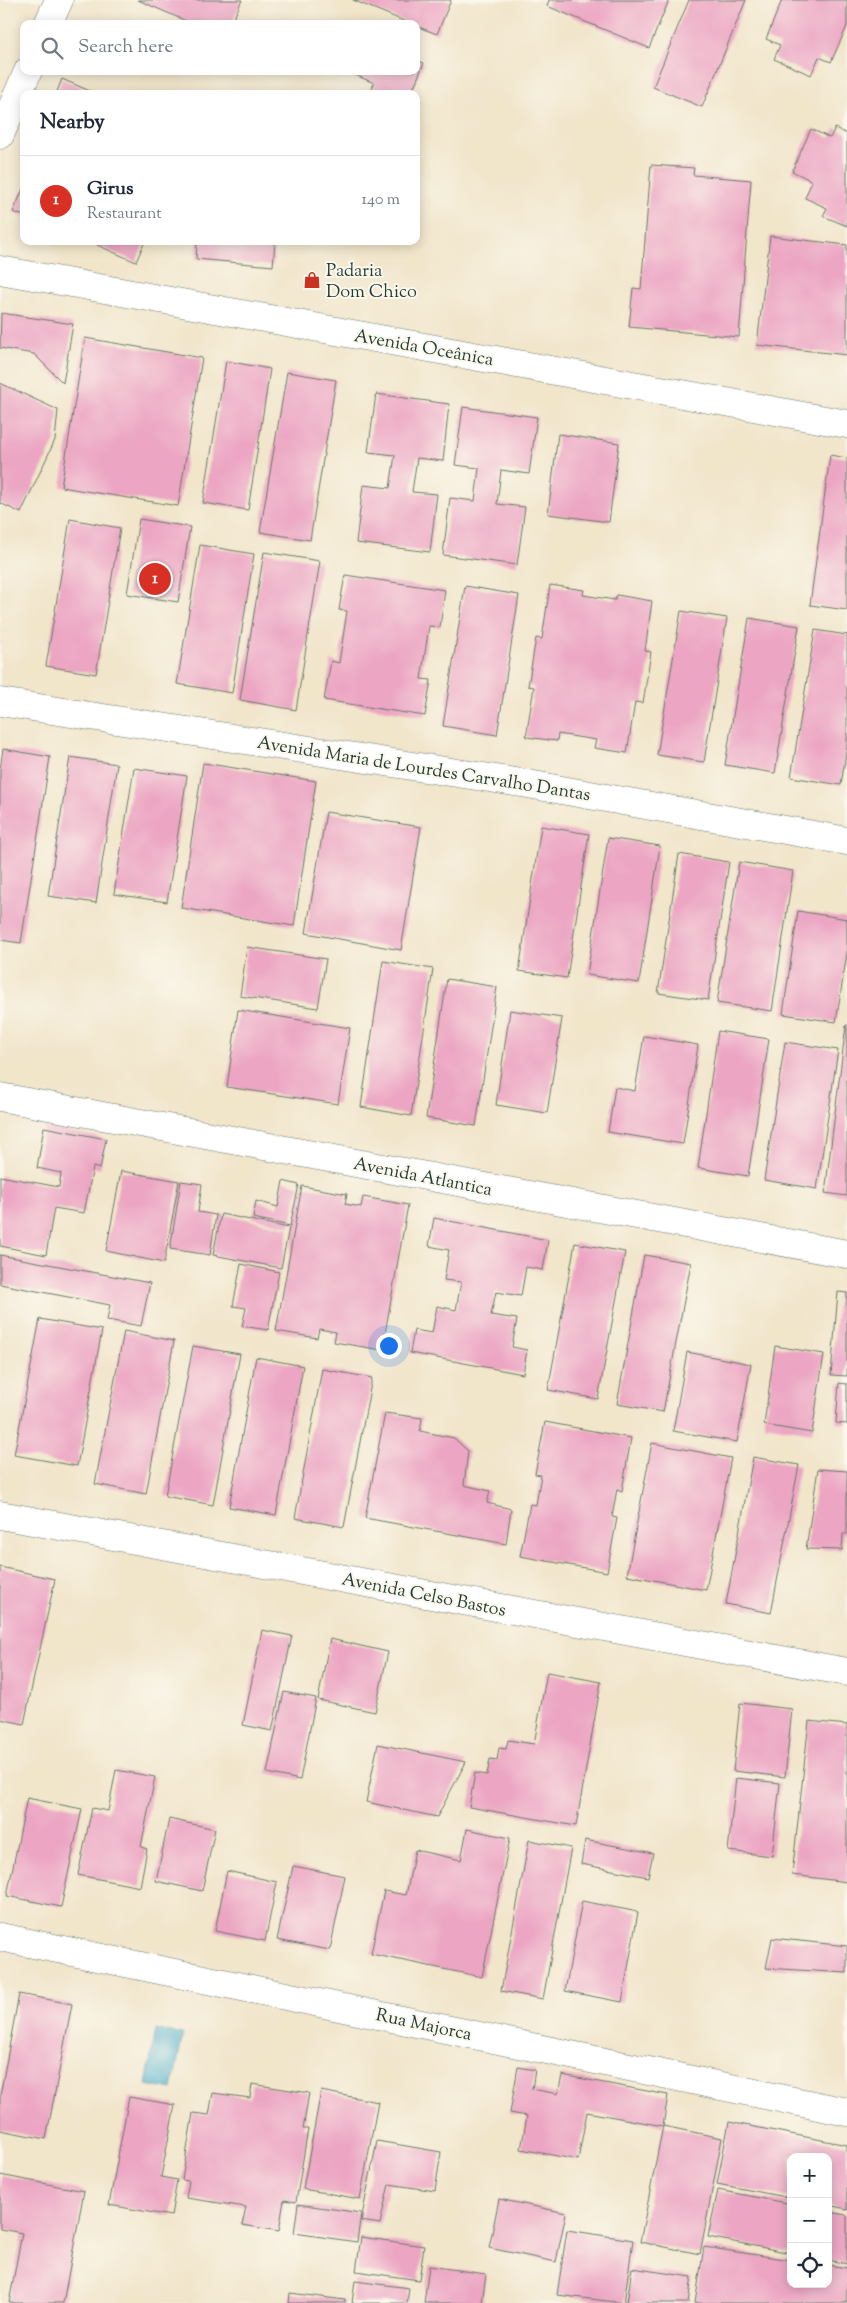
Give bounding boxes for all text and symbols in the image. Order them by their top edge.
search box [20,20,420,75]
icon: search [38,34,66,62]
text: Search here [78,34,173,61]
text: Nearby [40,108,105,138]
text: Girus [87,176,133,203]
text: 1 [53,189,59,212]
text: 140 m [362,189,400,212]
text: Restaurant [87,203,162,226]
place label: Padaria Dom Chico [326,259,417,306]
shop icon: Padaria Dom Chico [302,270,322,290]
street label: Avenida Oceânica [352,324,495,374]
pin: 1 [139,560,171,598]
street label: Avenida Maria de Lourdes Carvalho Dantas [255,731,592,809]
street label: Avenida Atlantica [351,1152,494,1204]
your location [376,1333,402,1359]
street label: Avenida Celso Bastos [339,1567,508,1625]
street label: Rua Majorca [373,2003,474,2049]
map controls [787,2153,832,2288]
button: + [787,2153,832,2198]
button: − [787,2198,832,2243]
button: locate [787,2243,832,2288]

